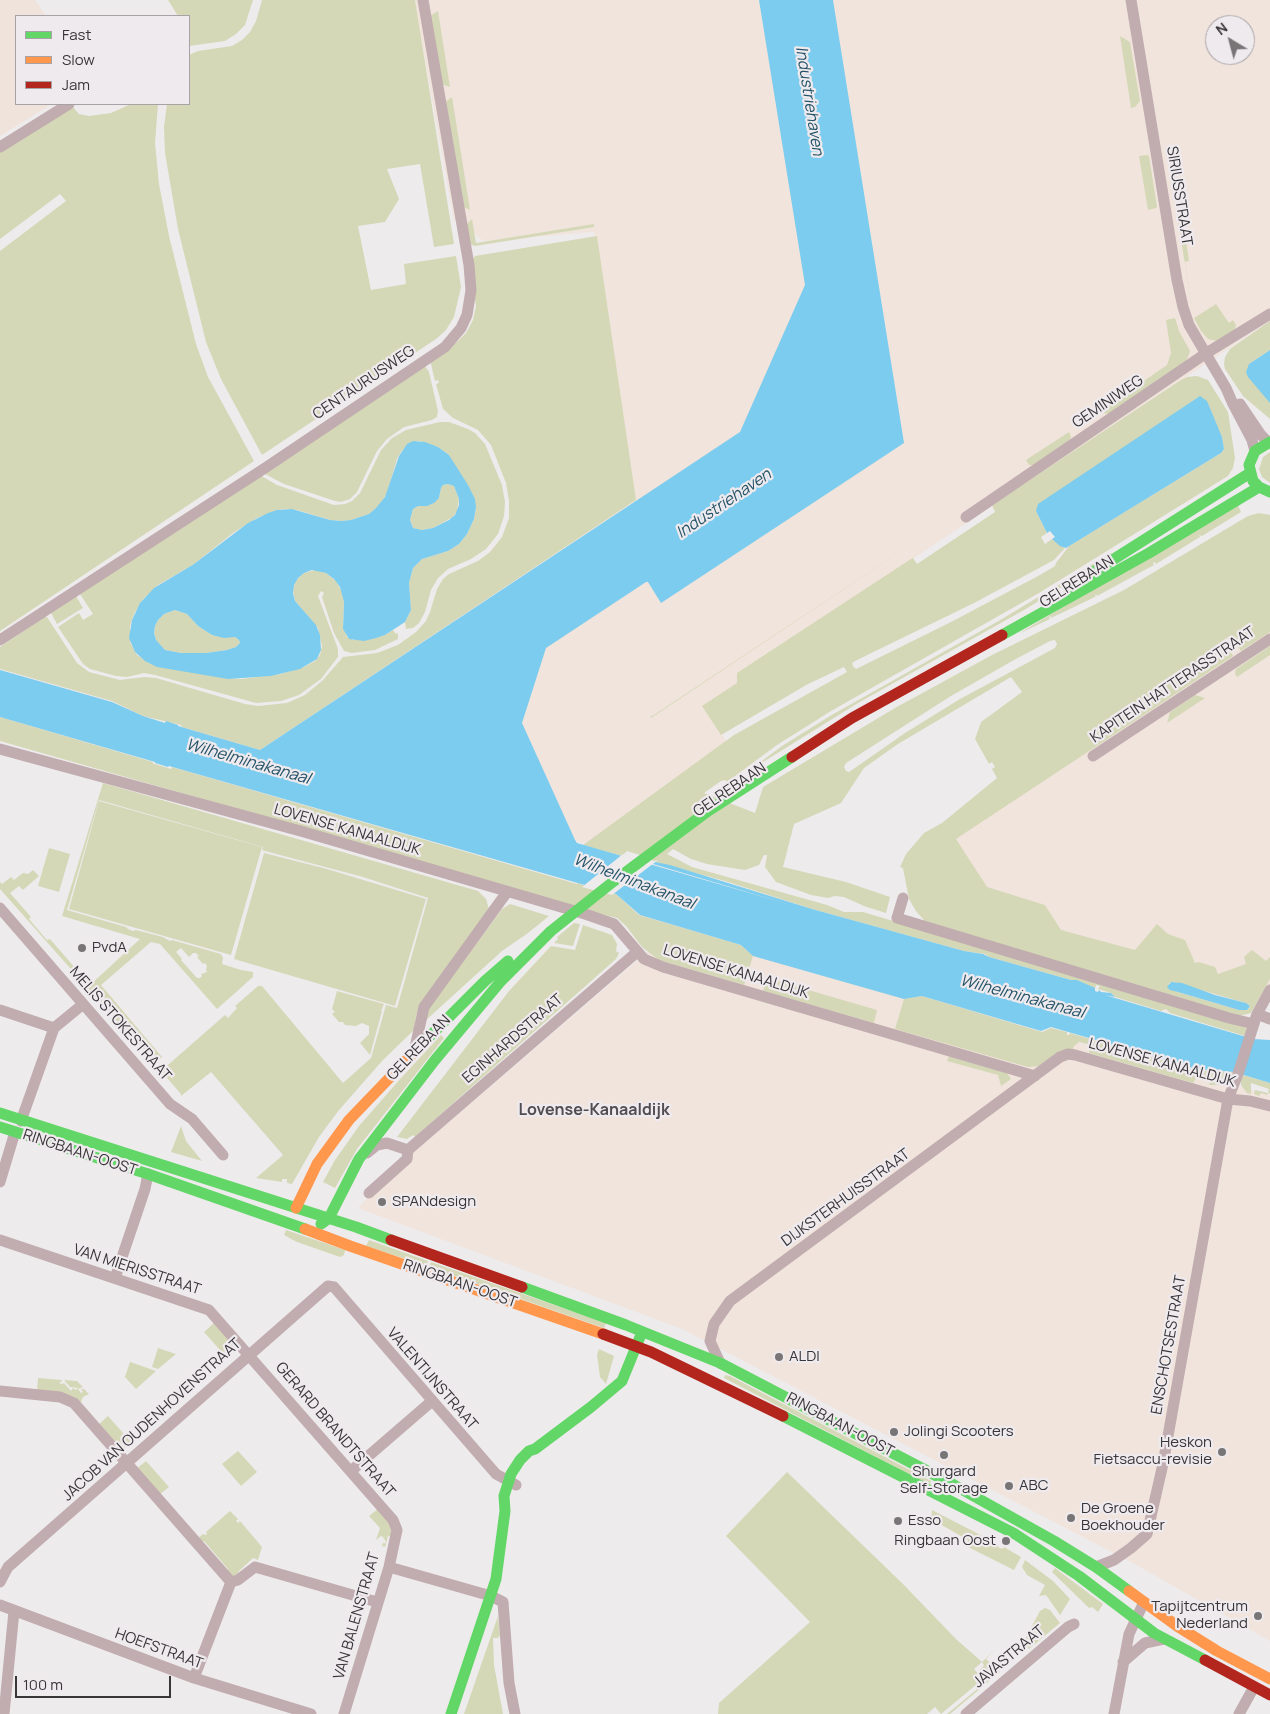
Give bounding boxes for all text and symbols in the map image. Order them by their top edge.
legend [15,15,190,105]
north arrow [1205,15,1255,65]
text: N [1212,18,1231,39]
text: Fast [62,24,91,45]
water label: Industriehaven [791,45,827,157]
text: Slow [62,49,95,70]
text: Jam [62,74,90,95]
street label: SIRIUSSTRAAT [1162,145,1196,247]
street label: CENTAURUSWEG [310,342,418,424]
street label: GEMINIWEG [1069,372,1147,432]
water label: Industriehaven [673,465,775,543]
street label: GELREBAAN [1037,552,1117,612]
street label: KAPITEIN HATTERASSTRAAT [1087,623,1259,747]
water label: Wilhelminakanaal [184,735,312,789]
street label: GELREBAAN [690,759,770,821]
street label: LOVENSE KANAALDIJK [272,800,422,860]
water label: Wilhelminakanaal [571,850,697,914]
place label: PvdA [92,939,127,957]
street label: LOVENSE KANAALDIJK [661,941,811,1003]
marker: PvdA [76,942,88,954]
street label: MELIS STOKESTRAAT [65,963,175,1085]
water label: Wilhelminakanaal [958,971,1086,1023]
street label: EGINHARDSTRAAT [459,991,567,1087]
street label: GELREBAAN [383,1012,455,1084]
street label: LOVENSE KANAALDIJK [1086,1035,1238,1091]
district label: Lovense-Kanaaldijk [518,1101,670,1121]
street label: RINGBAAN-OOST [21,1126,139,1180]
street label: DIJKSTERHUISSTRAAT [778,1145,914,1251]
place label: SPANdesign [392,1193,476,1211]
marker: SPANdesign [376,1196,388,1208]
street label: VAN MIERISSTRAAT [71,1241,203,1299]
street label: RINGBAAN-OOST [401,1256,519,1312]
street label: ENSCHOTSESTRAAT [1148,1274,1190,1416]
street label: VALENTIJNSTRAAT [383,1324,481,1434]
street label: JACOB VAN OUDENHOVENSTRAAT [59,1335,245,1505]
place label: ALDI [789,1348,820,1366]
marker: ALDI [773,1351,785,1363]
street label: GERARD BRANDTSTRAAT [271,1359,399,1501]
street label: RINGBAAN-OOST [783,1389,897,1461]
place label: Jolingi Scooters [904,1423,1014,1441]
marker: Jolingi Scooters [888,1426,900,1438]
place label: Heskon Fietsaccu-revisie [1093,1434,1212,1469]
marker: Heskon Fietsaccu-revisie [1216,1446,1228,1458]
marker: Shurgard Self-Storage [938,1449,950,1461]
place label: Shurgard Self-Storage [900,1463,988,1498]
place label: ABC [1019,1477,1048,1495]
marker: ABC [1003,1480,1015,1492]
place label: De Groene Boekhouder [1081,1500,1165,1535]
place label: Esso [908,1512,941,1530]
marker: De Groene Boekhouder [1065,1512,1077,1524]
marker: Esso [892,1515,904,1527]
place label: Ringbaan Oost [894,1532,996,1550]
marker: Ringbaan Oost [1000,1535,1012,1547]
street label: VAN BALENSTRAAT [330,1550,384,1682]
place label: Tapijtcentrum Nederland [1151,1598,1248,1633]
marker: Tapijtcentrum Nederland [1252,1610,1264,1622]
street label: JAVASTRAAT [970,1622,1048,1692]
street label: HOEFSTRAAT [112,1625,206,1673]
scale bar [18,1666,174,1698]
text: 100 m [23,1674,63,1695]

